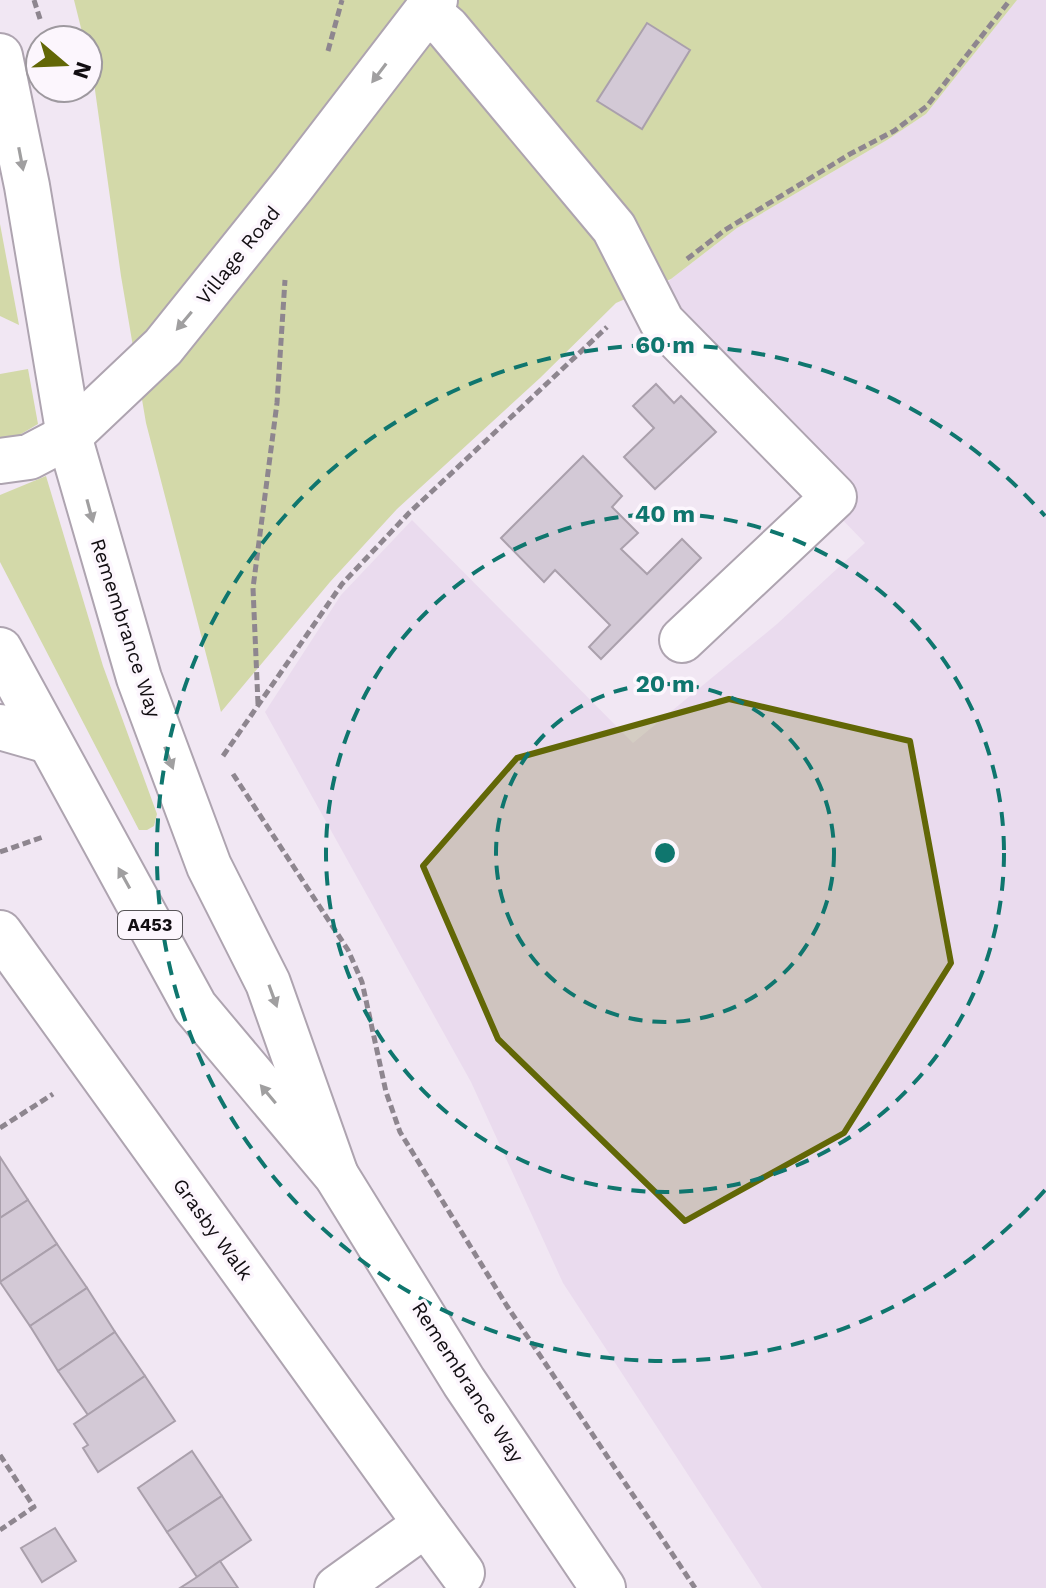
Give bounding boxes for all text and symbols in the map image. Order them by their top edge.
north arrow [24,24,104,104]
text: N [68,59,97,82]
one-way arrow [372,63,388,83]
one-way arrow [15,147,28,172]
street label: Village Road [191,201,285,309]
one-way arrow [176,311,193,331]
text: 60 m [635,331,695,359]
one-way arrow [84,498,96,523]
text: 40 m [635,500,695,528]
street label: Remembrance Way [86,535,166,721]
text: 20 m [635,670,695,698]
one-way arrow [163,746,176,770]
centre of rings [651,839,679,867]
one-way arrow [118,867,131,890]
road number: A453 [118,911,182,939]
one-way arrow [267,985,279,1009]
one-way arrow [260,1084,277,1104]
street label: Grasby Walk [168,1173,258,1285]
street label: Remembrance Way [407,1297,529,1467]

